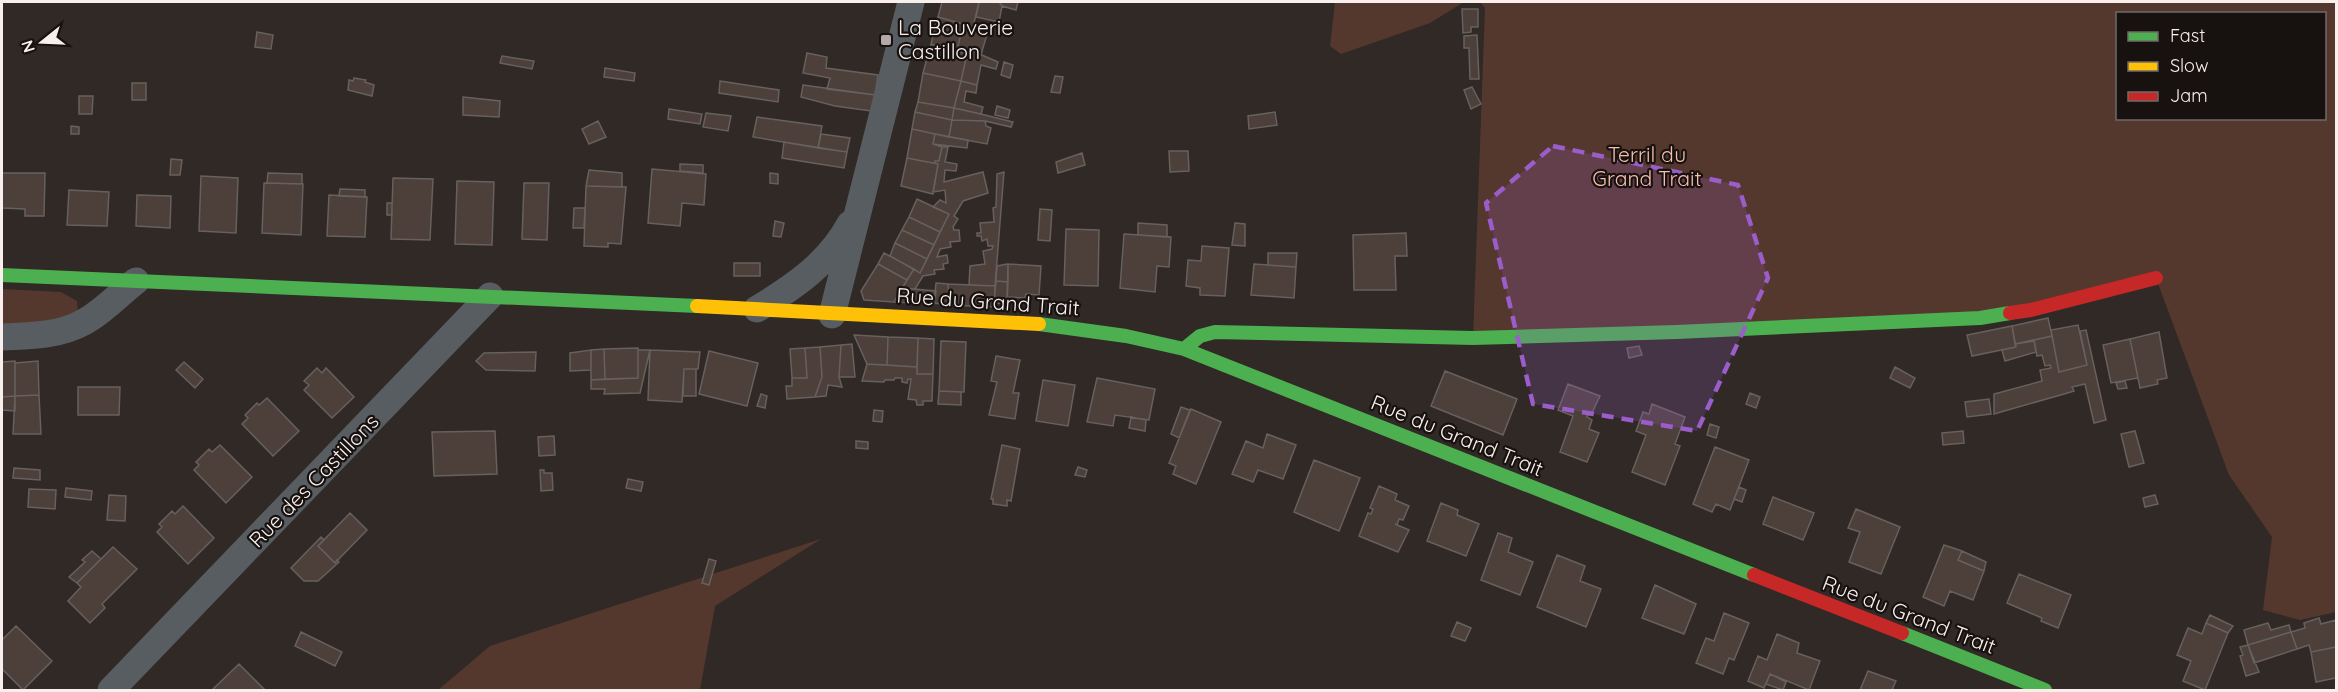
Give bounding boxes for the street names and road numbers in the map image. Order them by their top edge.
street label: Rue du Grand Trait [896,282,1081,320]
street label: Rue du Grand Trait [1367,389,1547,481]
street label: Rue des Castillons [243,408,384,552]
street label: Rue du Grand Trait [1819,569,2000,659]

